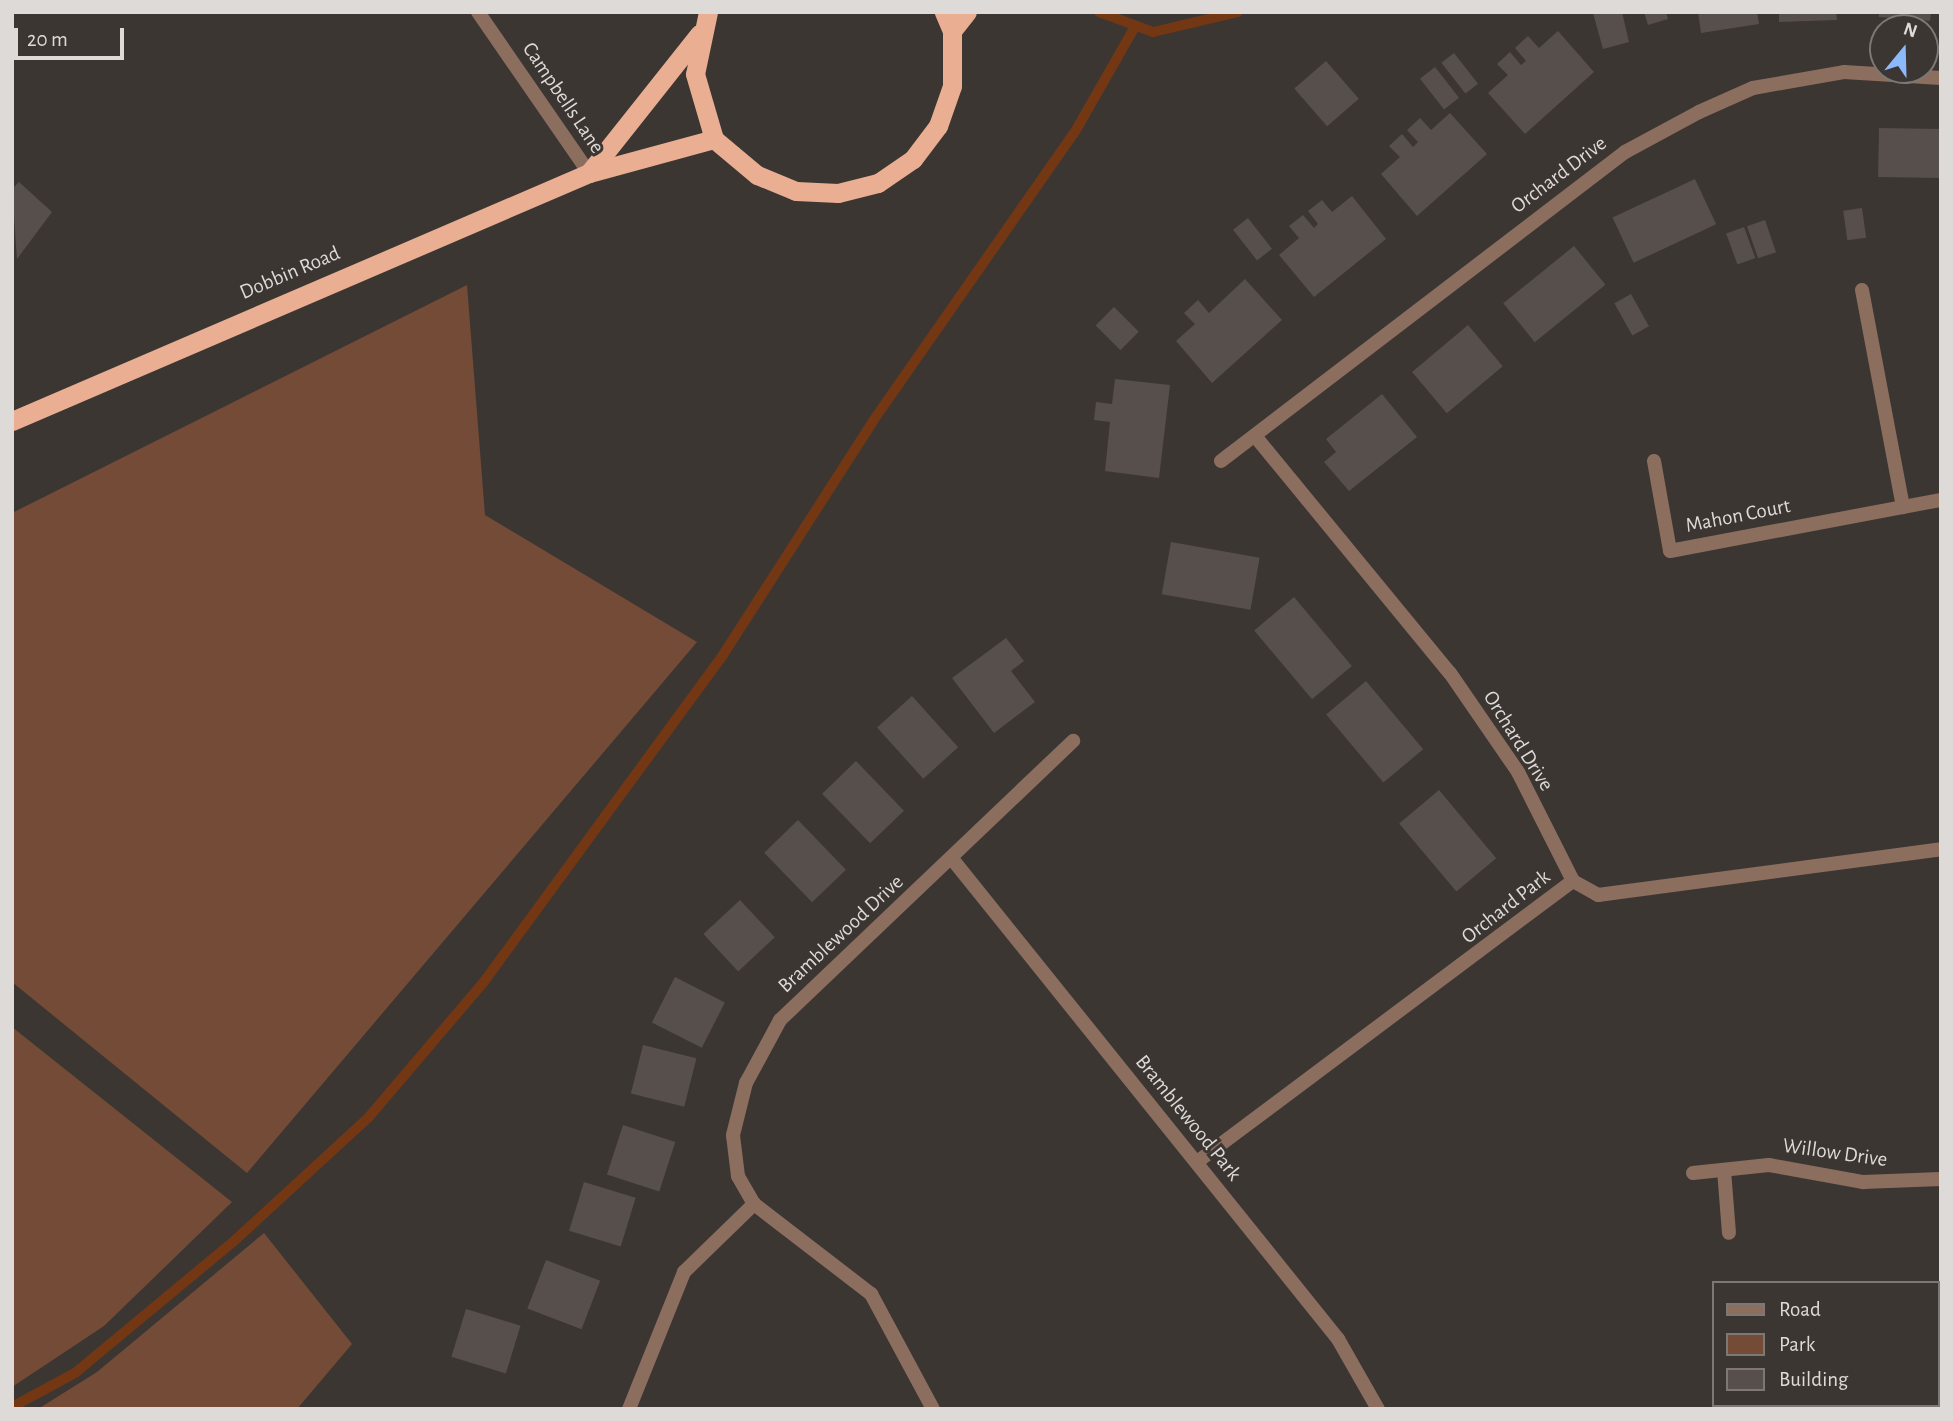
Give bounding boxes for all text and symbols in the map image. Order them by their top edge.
scale bar [18,14,128,58]
north arrow [1869,14,1939,84]
text: N [1901,19,1920,42]
text: 20 m [27,29,68,50]
street label: Campbells Lane [517,38,609,158]
street label: Orchard Drive [1506,131,1612,219]
street label: Dobbin Road [236,241,344,305]
street label: Mahon Court [1683,494,1793,538]
street label: Orchard Drive [1477,686,1559,796]
street label: Orchard Park [1456,864,1556,950]
street label: Bramblewood Drive [773,870,909,998]
street label: Bramblewood Park [1130,1050,1246,1186]
street label: Willow Drive [1781,1133,1889,1173]
legend [1712,1281,1939,1407]
text: Road [1779,1299,1821,1320]
text: Park [1779,1334,1815,1355]
text: Building [1779,1369,1848,1390]

